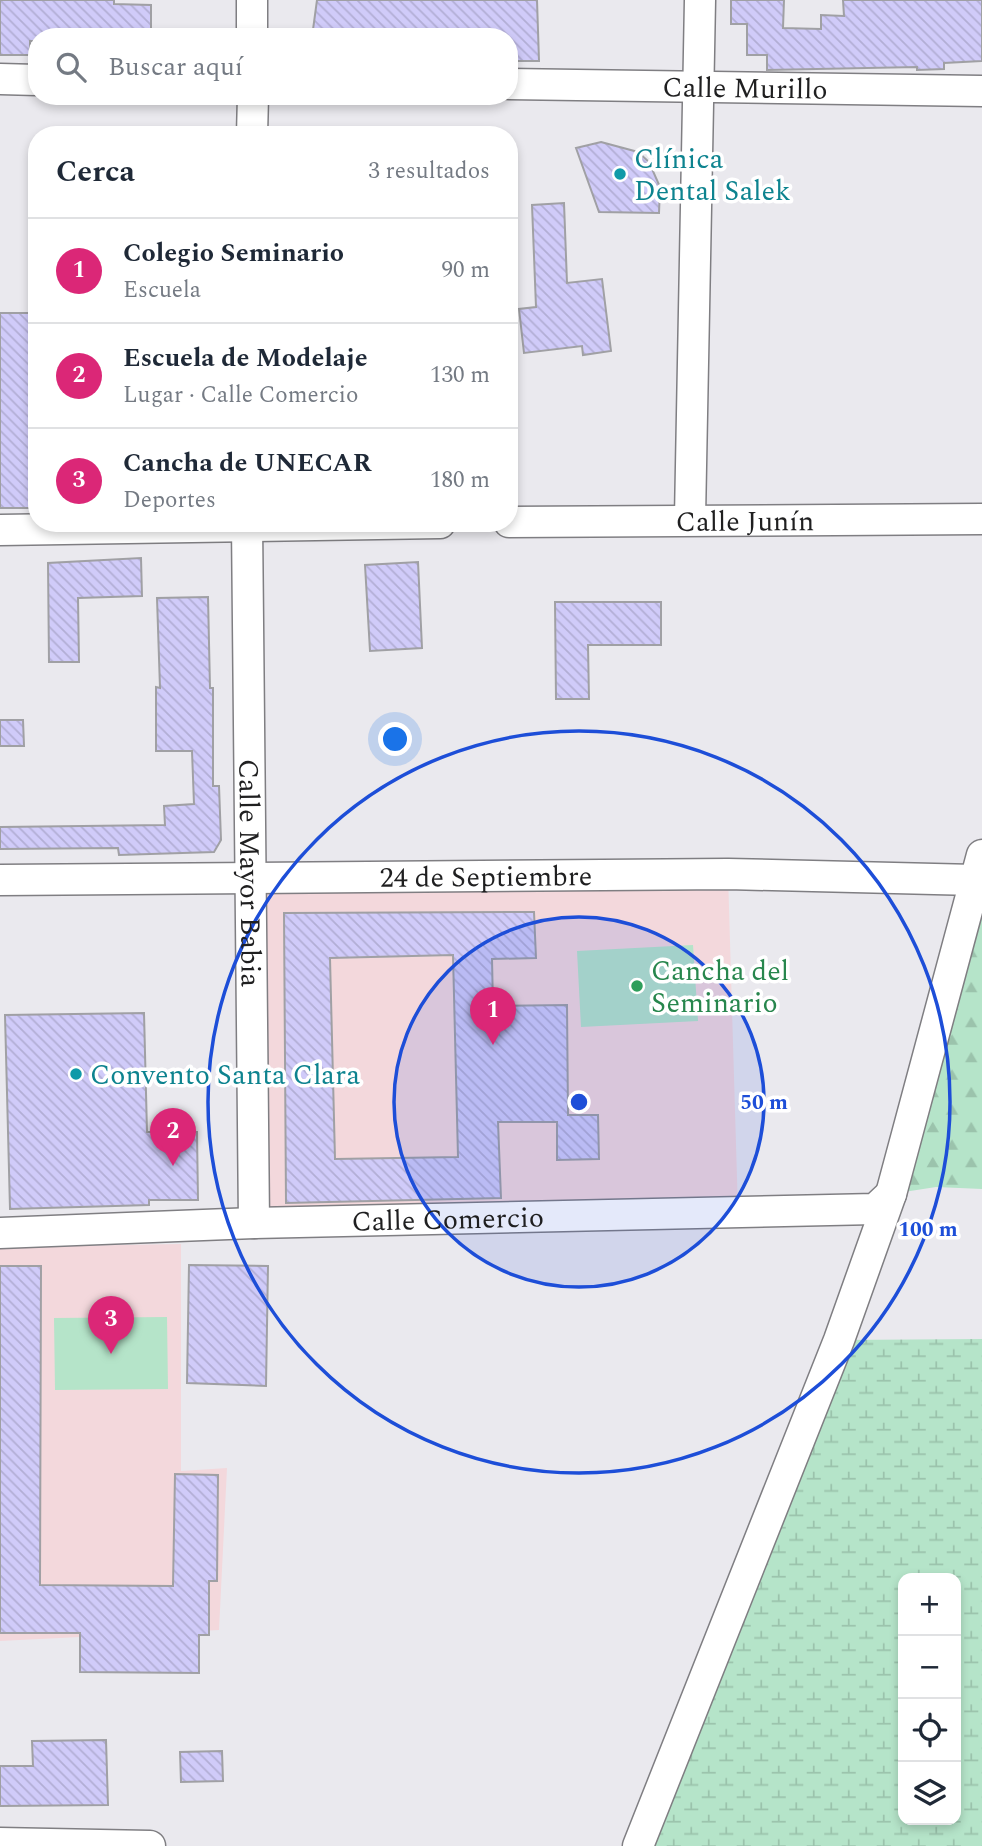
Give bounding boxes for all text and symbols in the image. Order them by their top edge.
search box [28,28,518,105]
text: Buscar aquí [108,47,243,87]
icon: search [52,48,90,86]
street label: Calle Murillo [662,66,828,112]
place label: Clínica Dental Salek [634,138,791,213]
text: Cerca [56,149,135,195]
text: 3 resultados [368,154,490,189]
marker: Clínica Dental Salek [612,166,628,182]
text: Colegio Seminario [123,233,344,273]
text: 1 [73,253,85,288]
text: 90 m [441,253,490,288]
text: Escuela [123,273,201,308]
text: Escuela de Modelaje [123,338,368,378]
text: 2 [73,358,85,393]
text: 130 m [430,358,490,393]
text: Lugar · Calle Comercio [123,378,358,413]
text: Cancha de UNECAR [123,443,372,483]
text: 3 [73,463,85,498]
text: 180 m [430,463,490,498]
text: Deportes [123,483,216,518]
street label: Calle Junín [676,500,814,544]
your location [378,722,412,756]
street label: Calle Mayor Babia [226,759,272,988]
street label: 24 de Septiembre [380,855,592,900]
place label: Cancha del Seminario [651,950,789,1025]
marker: Cancha del Seminario [629,978,645,994]
pin: 1 [470,987,516,1045]
place label: Convento Santa Clara [90,1054,360,1097]
marker: Convento Santa Clara [68,1066,84,1082]
text: 50 m [740,1087,788,1119]
centre of rings [567,1090,591,1114]
pin: 2 [150,1108,196,1166]
street label: Calle Comercio [351,1196,544,1244]
text: 100 m [898,1214,958,1246]
pin: 3 [88,1296,134,1354]
map controls [898,1573,961,1825]
button: + [898,1573,961,1636]
button: − [898,1636,961,1699]
button: locate [898,1699,961,1762]
button: layers [898,1762,961,1825]

